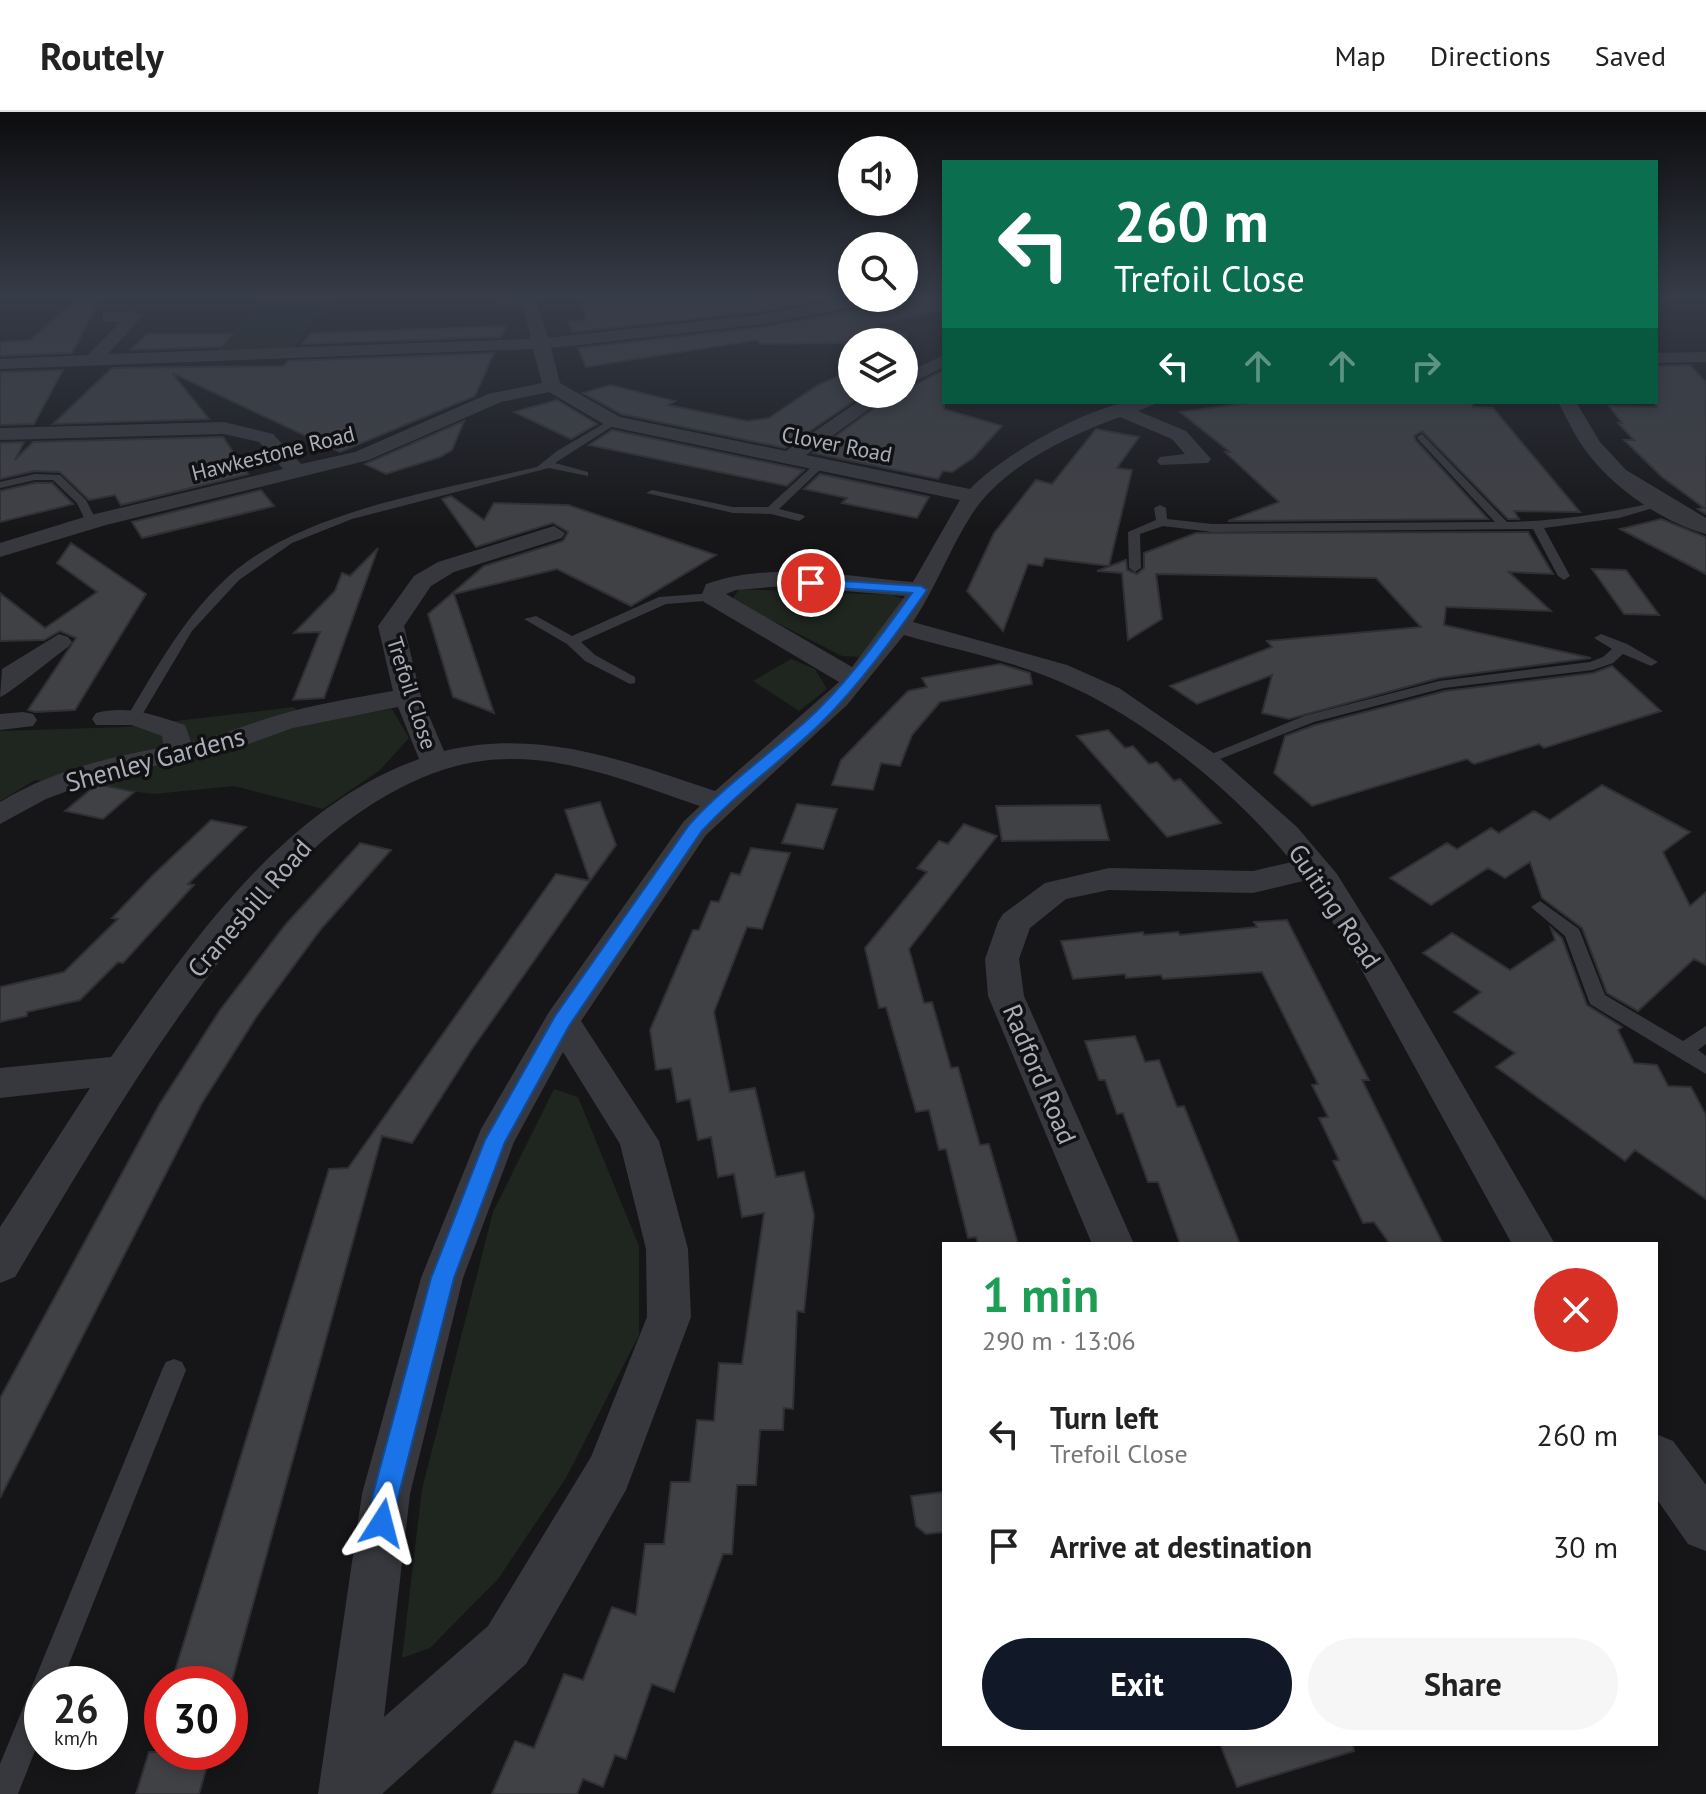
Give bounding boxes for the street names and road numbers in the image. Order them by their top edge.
street label: Hawkestone Road [188,419,358,487]
street label: Clover Road [779,420,895,468]
street label: Trefoil Close [381,633,443,753]
street label: Shenley Gardens [62,719,248,799]
street label: Cranesbill Road [180,832,318,984]
street label: Guiting Road [1281,838,1389,974]
street label: Radford Road [996,999,1084,1149]

